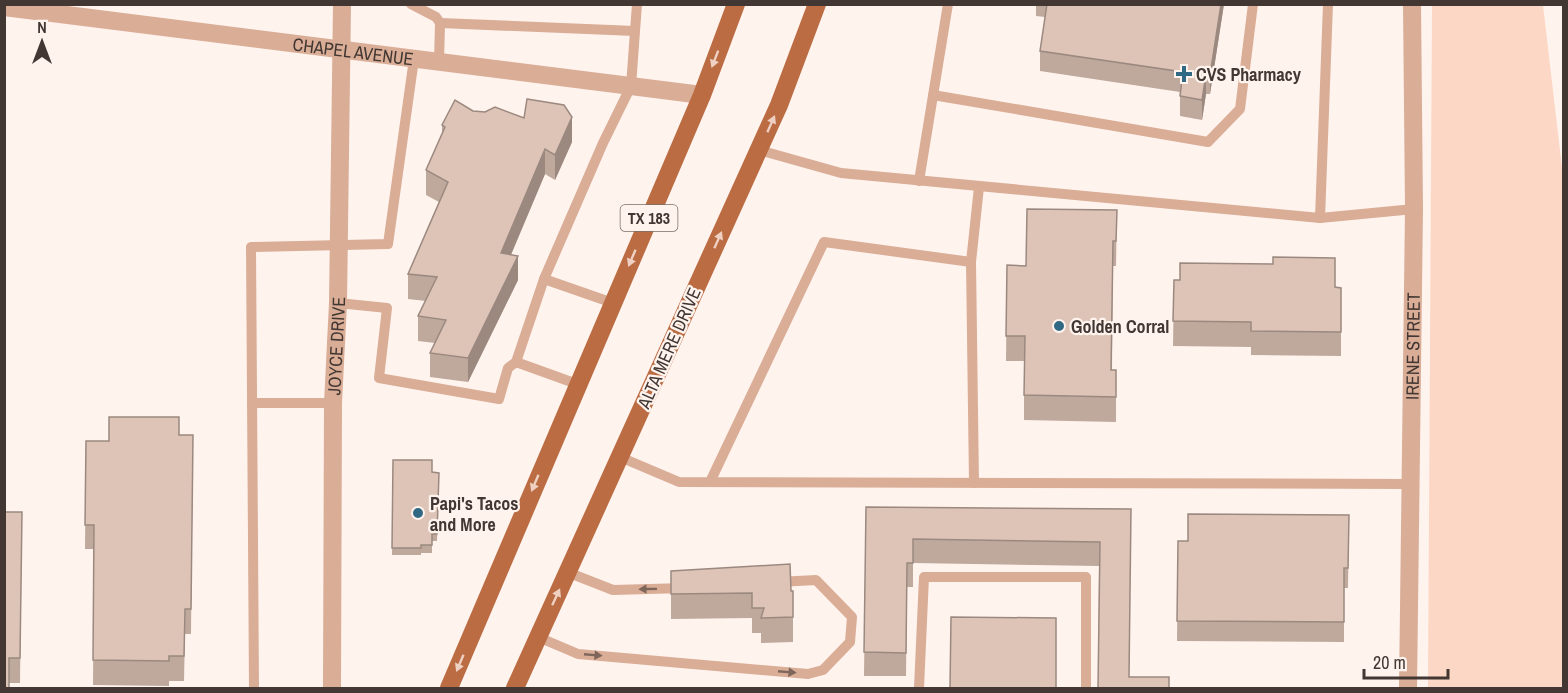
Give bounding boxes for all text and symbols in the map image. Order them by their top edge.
north arrow [12,12,72,72]
text: N [37,16,47,38]
street label: CHAPEL AVENUE [291,31,415,71]
one-way arrow [710,50,720,68]
place label: CVS Pharmacy [1196,62,1302,87]
marker: CVS Pharmacy [1177,67,1191,81]
one-way arrow [766,115,775,132]
road number: TX 183 [620,205,678,231]
one-way arrow [713,231,723,249]
one-way arrow [627,250,637,268]
street label: ALTA MERE DRIVE [631,284,707,413]
street label: IRENE STREET [1399,292,1425,400]
street label: JOYCE DRIVE [321,297,351,396]
place label: Golden Corral [1071,314,1169,339]
marker: Golden Corral [1052,319,1066,333]
one-way arrow [530,475,540,493]
place label: Papi's Tacos and More [430,491,519,537]
marker: Papi's Tacos and More [411,506,425,520]
one-way arrow [638,584,657,594]
one-way arrow [551,587,561,605]
scale bar [1364,642,1448,680]
one-way arrow [584,650,603,660]
text: 20 m [1373,650,1406,675]
one-way arrow [455,654,464,672]
one-way arrow [778,667,797,677]

